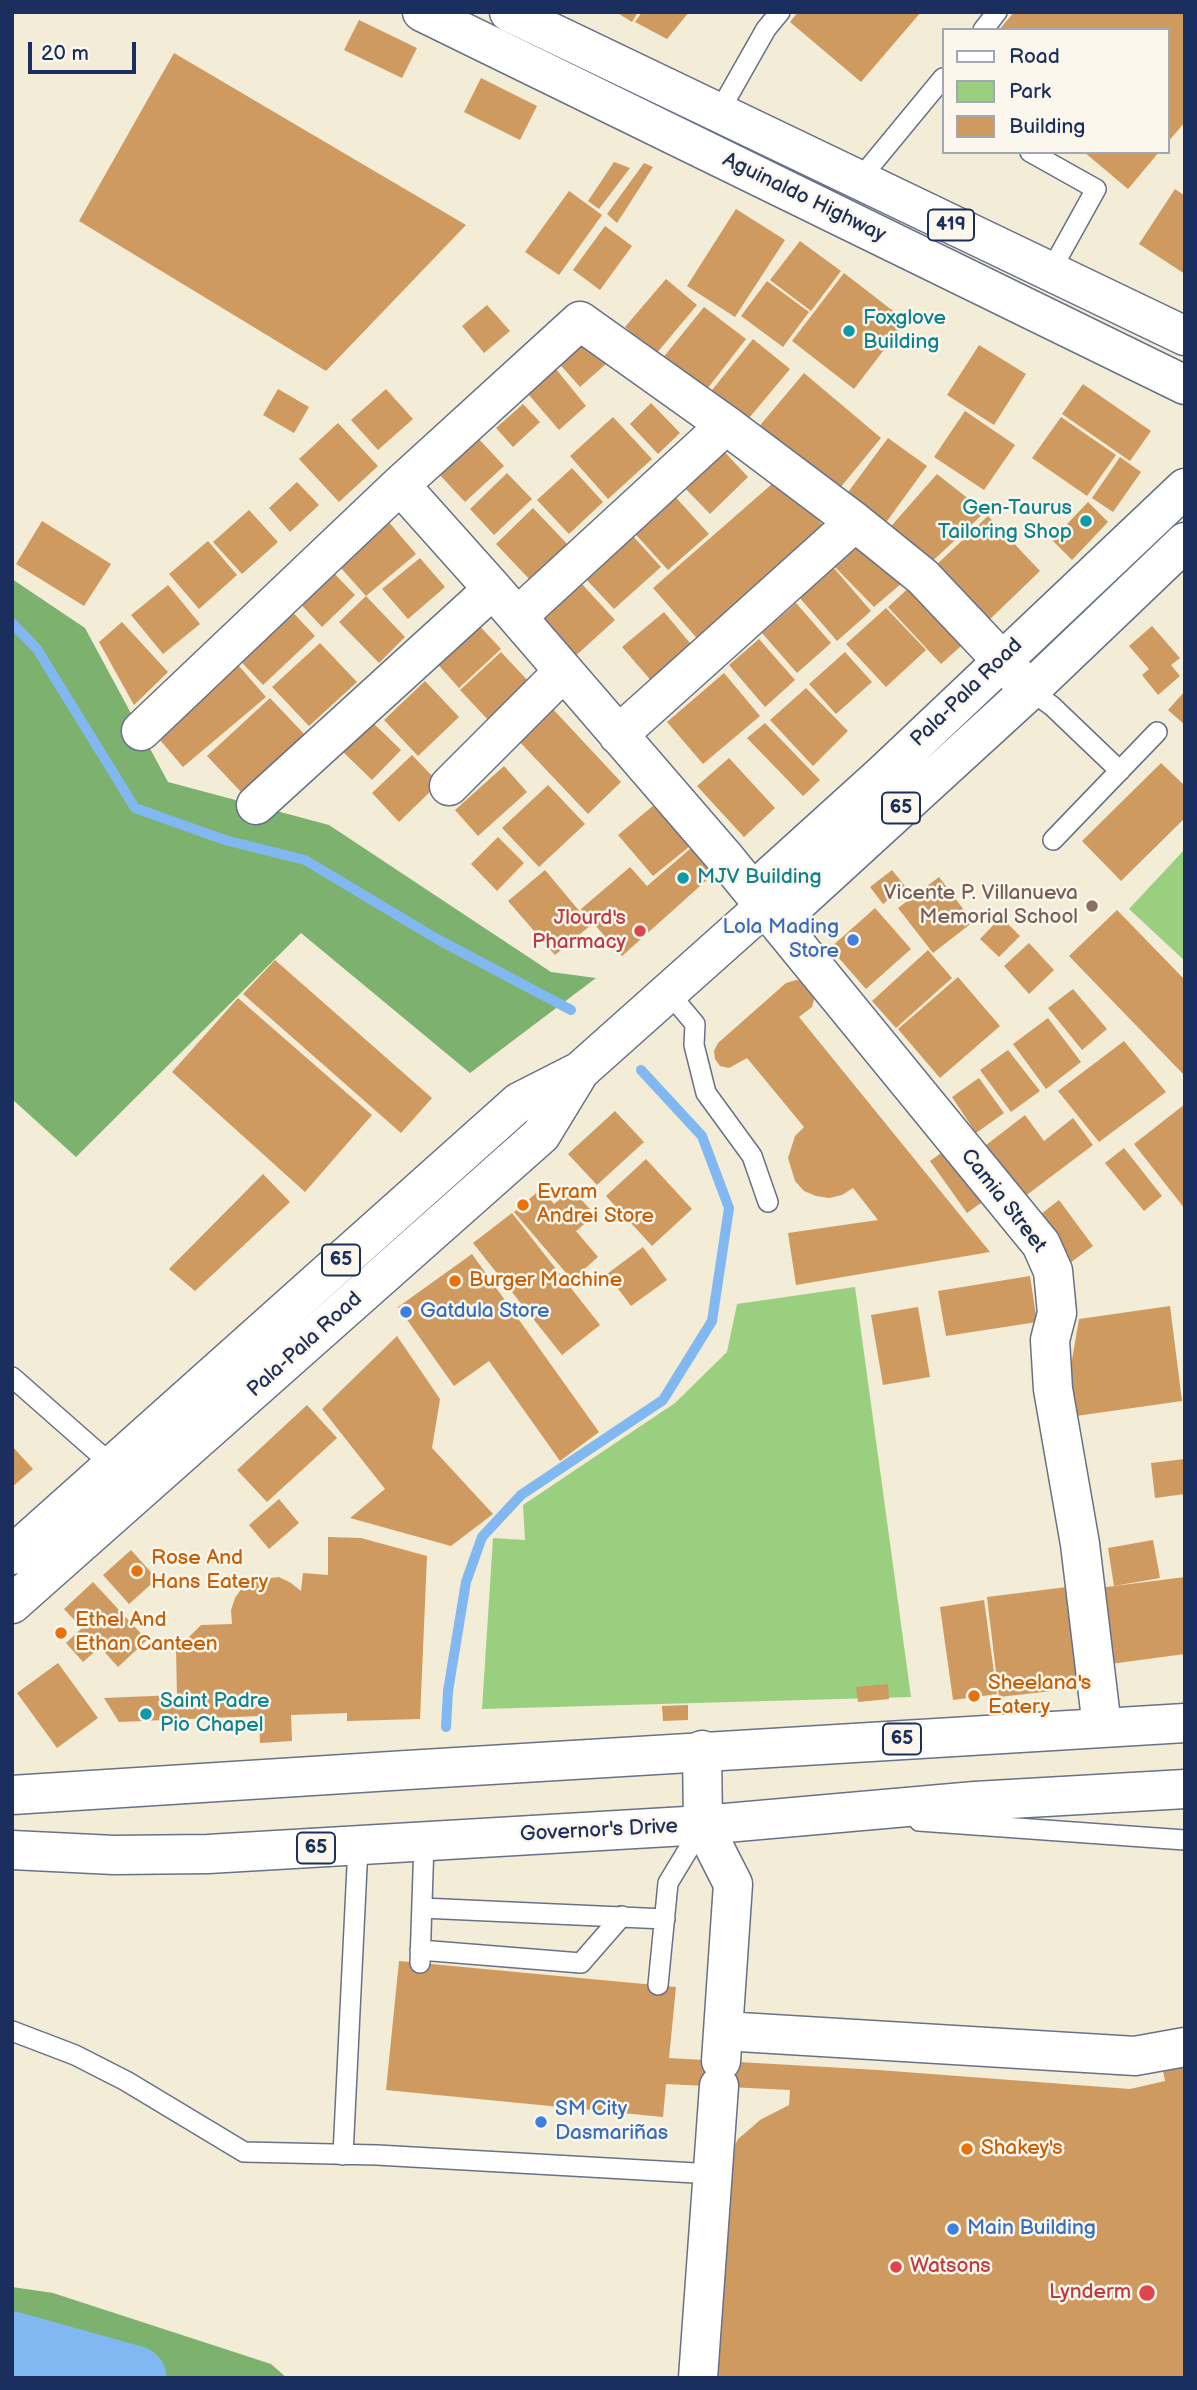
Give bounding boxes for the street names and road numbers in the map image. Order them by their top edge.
street label: Aguinaldo Highway [718,148,890,248]
road number: 419 [928,210,974,241]
street label: Pala-Pala Road [906,633,1028,753]
road number: 65 [882,792,920,824]
street label: Camia Street [955,1144,1051,1258]
road number: 65 [322,1244,360,1276]
street label: Pala-Pala Road [243,1287,367,1403]
road number: 65 [883,1723,921,1754]
street label: Governor's Drive [519,1814,679,1848]
road number: 65 [297,1832,335,1864]

